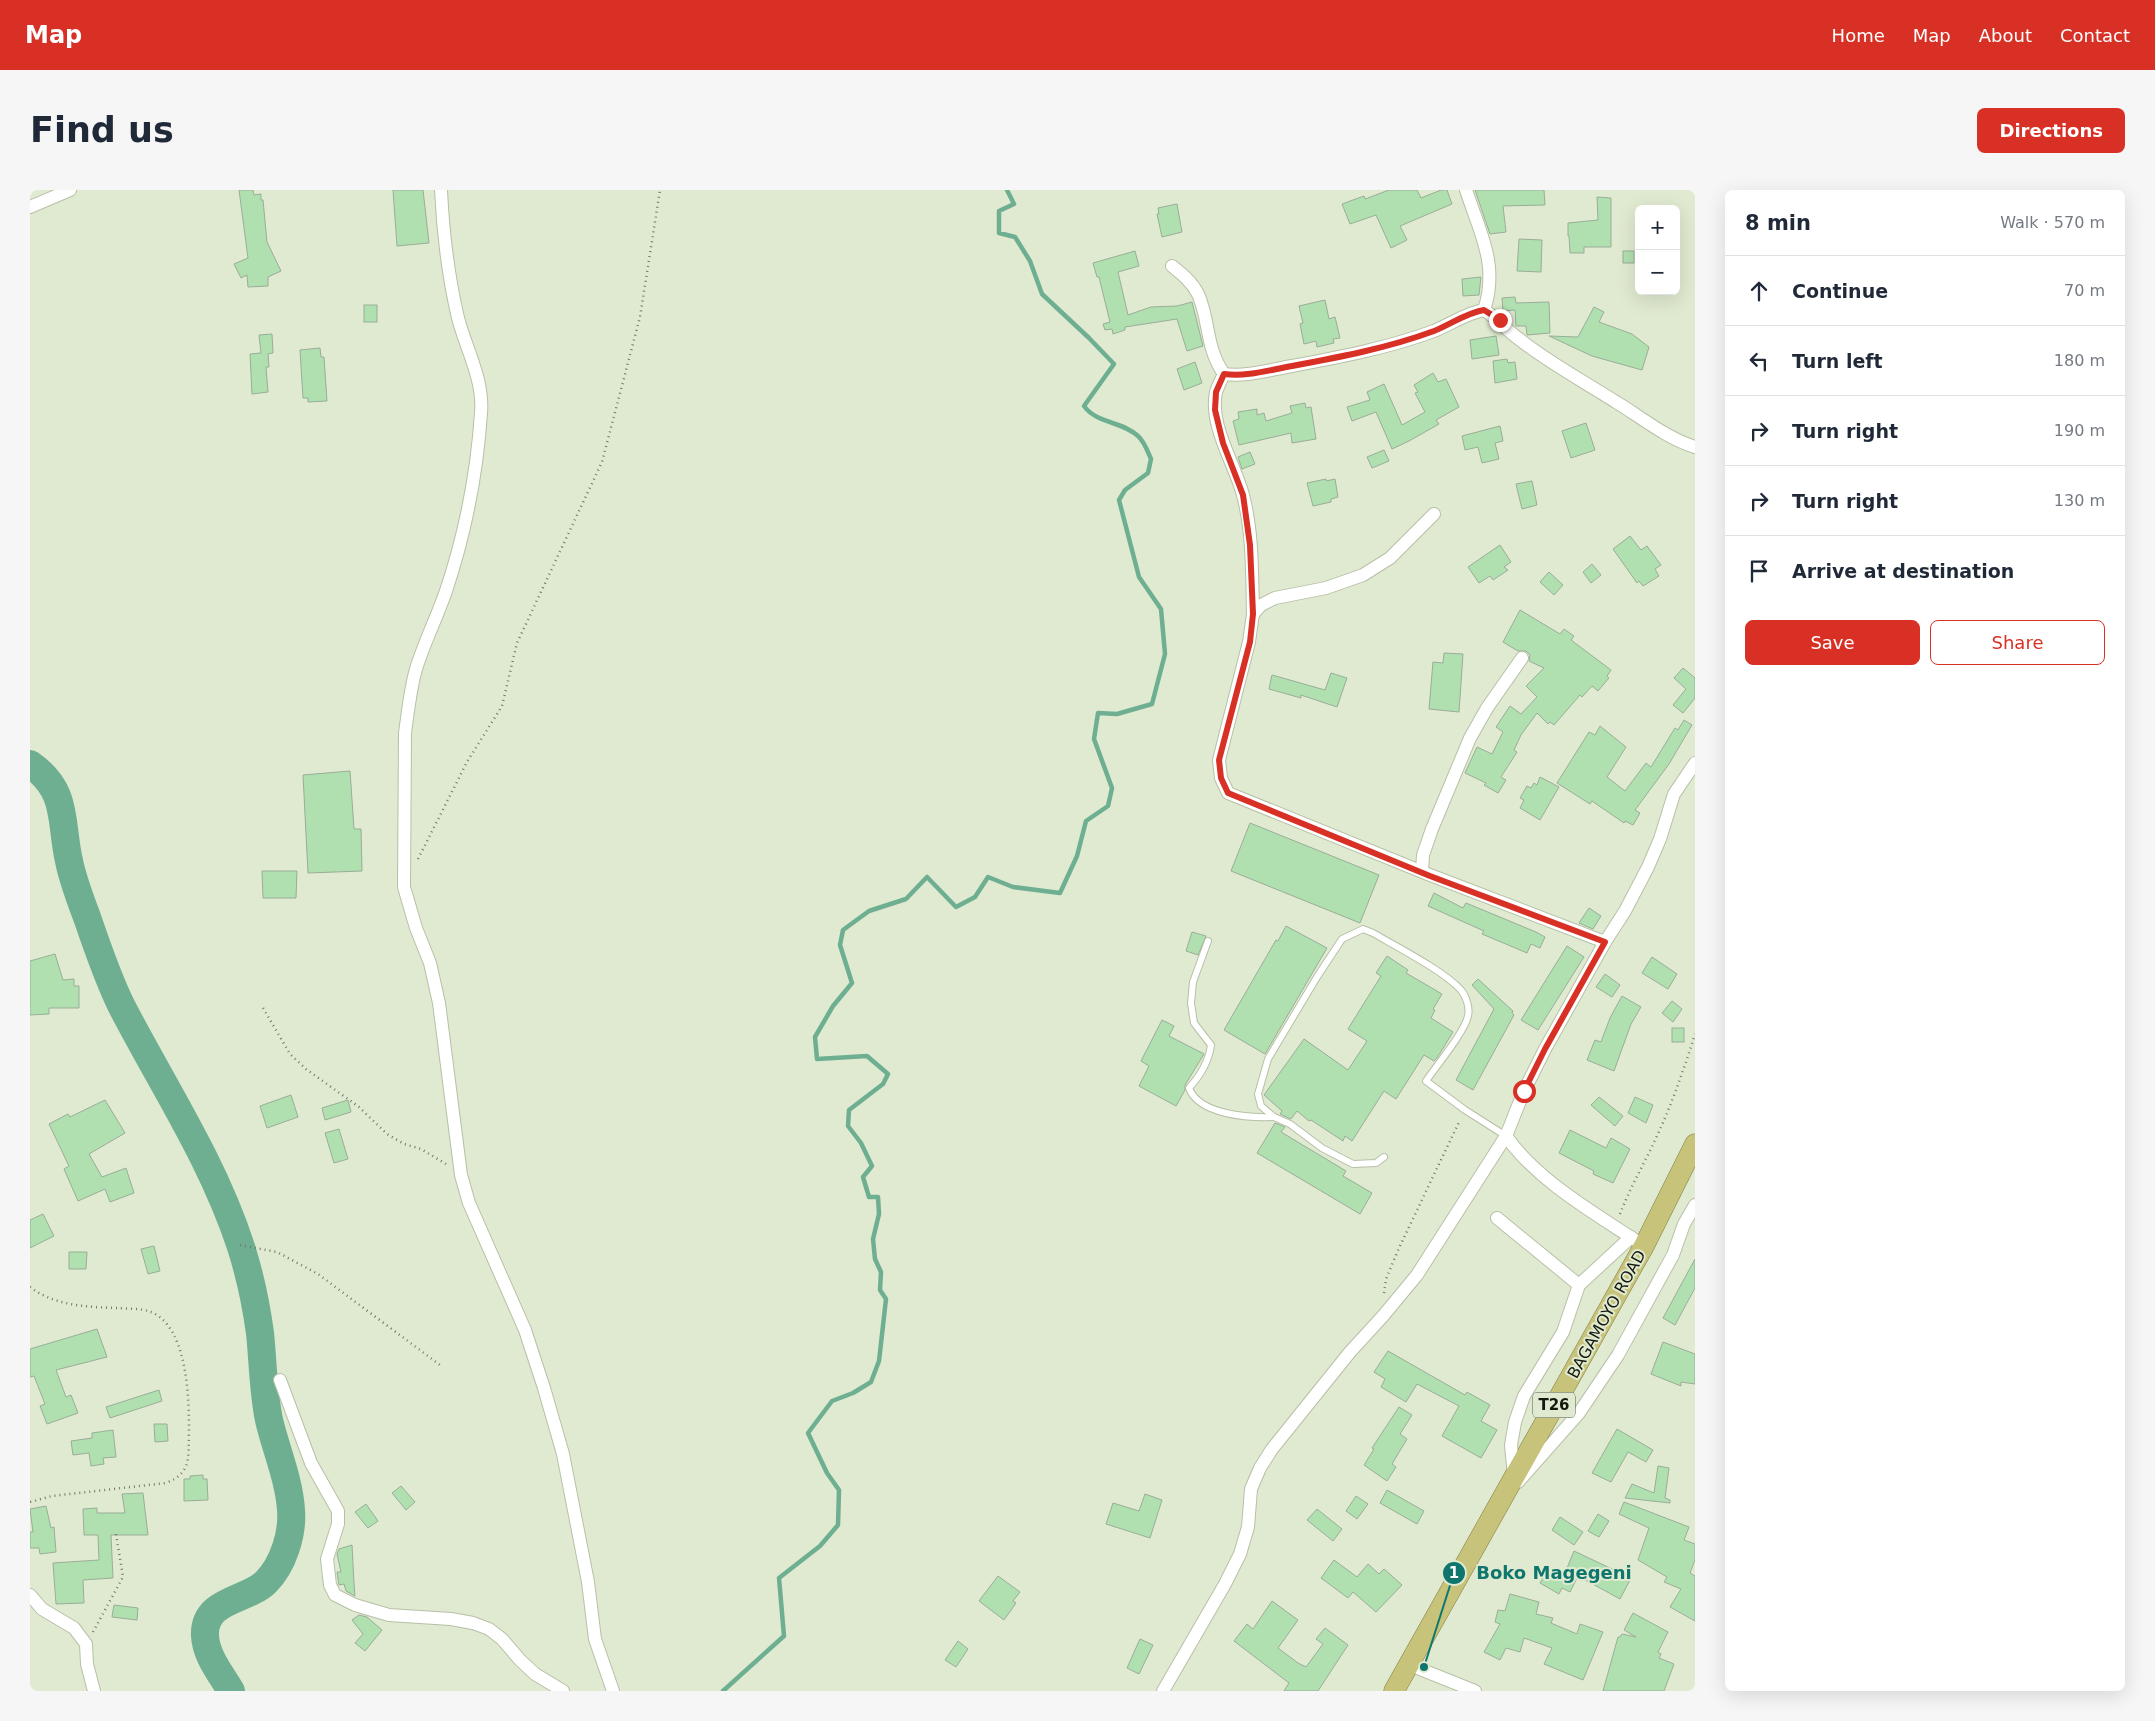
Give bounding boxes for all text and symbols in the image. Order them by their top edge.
text: Map [25,21,82,49]
text: Home [1832,25,1885,46]
text: Map [1913,25,1951,46]
text: About [1979,25,2032,46]
text: Contact [2060,25,2130,46]
button: Directions [1977,108,2125,153]
text: Find us [30,110,174,150]
map controls [1635,205,1680,295]
button: + [1635,205,1680,250]
text: 8 min [1745,211,1811,235]
text: Walk · 570 m [2000,213,2105,232]
button: − [1635,250,1680,295]
icon: ahead [1745,277,1773,305]
text: Continue [1792,280,1888,302]
text: 70 m [2064,281,2105,300]
route end [1489,309,1512,332]
icon: left [1745,347,1773,375]
text: Turn left [1792,350,1883,372]
text: 180 m [2054,351,2105,370]
icon: right [1745,417,1773,445]
text: Turn right [1792,420,1898,442]
text: 190 m [2054,421,2105,440]
icon: right [1745,487,1773,515]
text: Turn right [1792,490,1898,512]
text: 130 m [2054,491,2105,510]
icon: arrive [1745,557,1773,585]
text: Arrive at destination [1792,560,2014,582]
button: Save [1745,620,1920,665]
button: Share [1930,620,2105,665]
route start [1513,1080,1536,1103]
street label: BAGAMOYO ROAD [1563,1247,1650,1382]
road number: T26 [1533,1392,1575,1418]
callout: Boko Magegeni [1441,1557,1642,1590]
text: Boko Magegeni [1476,1562,1632,1583]
text: 1 [1449,1564,1459,1582]

